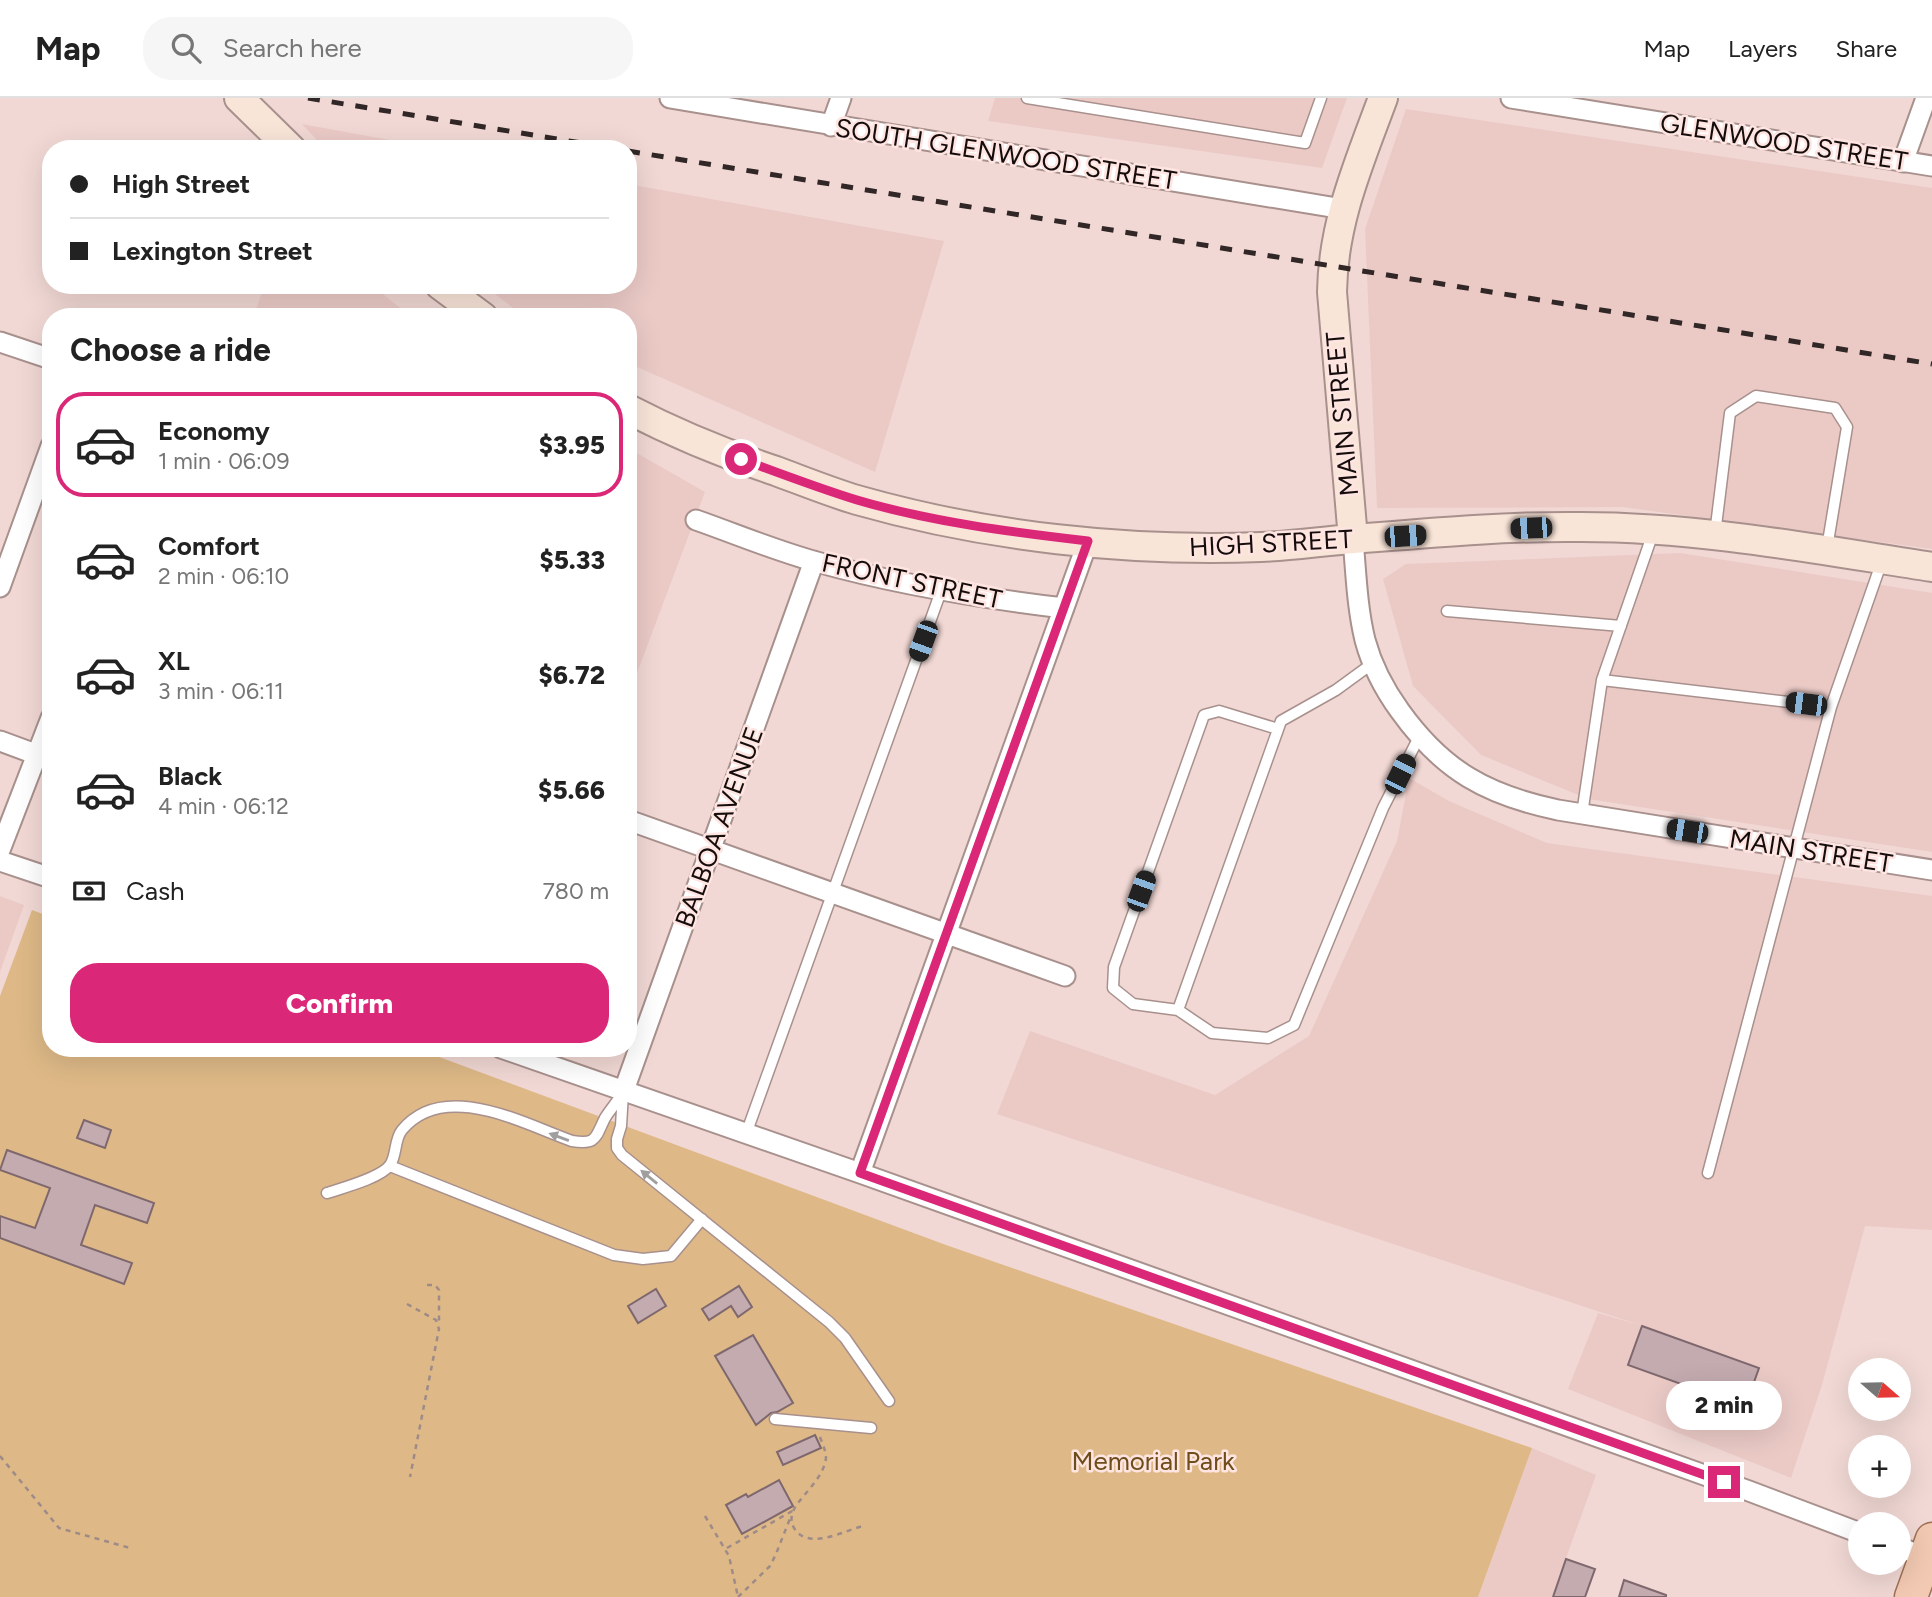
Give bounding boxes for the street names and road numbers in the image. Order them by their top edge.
street label: GLENWOOD STREET [1658,107,1911,177]
street label: SOUTH GLENWOOD STREET [833,111,1179,197]
street label: MAIN STREET [1319,330,1365,498]
street label: HIGH STREET [1188,523,1354,563]
street label: FRONT STREET [819,546,1006,616]
street label: BALBOA AVENUE [668,722,770,932]
street label: MAIN STREET [1727,822,1896,880]

